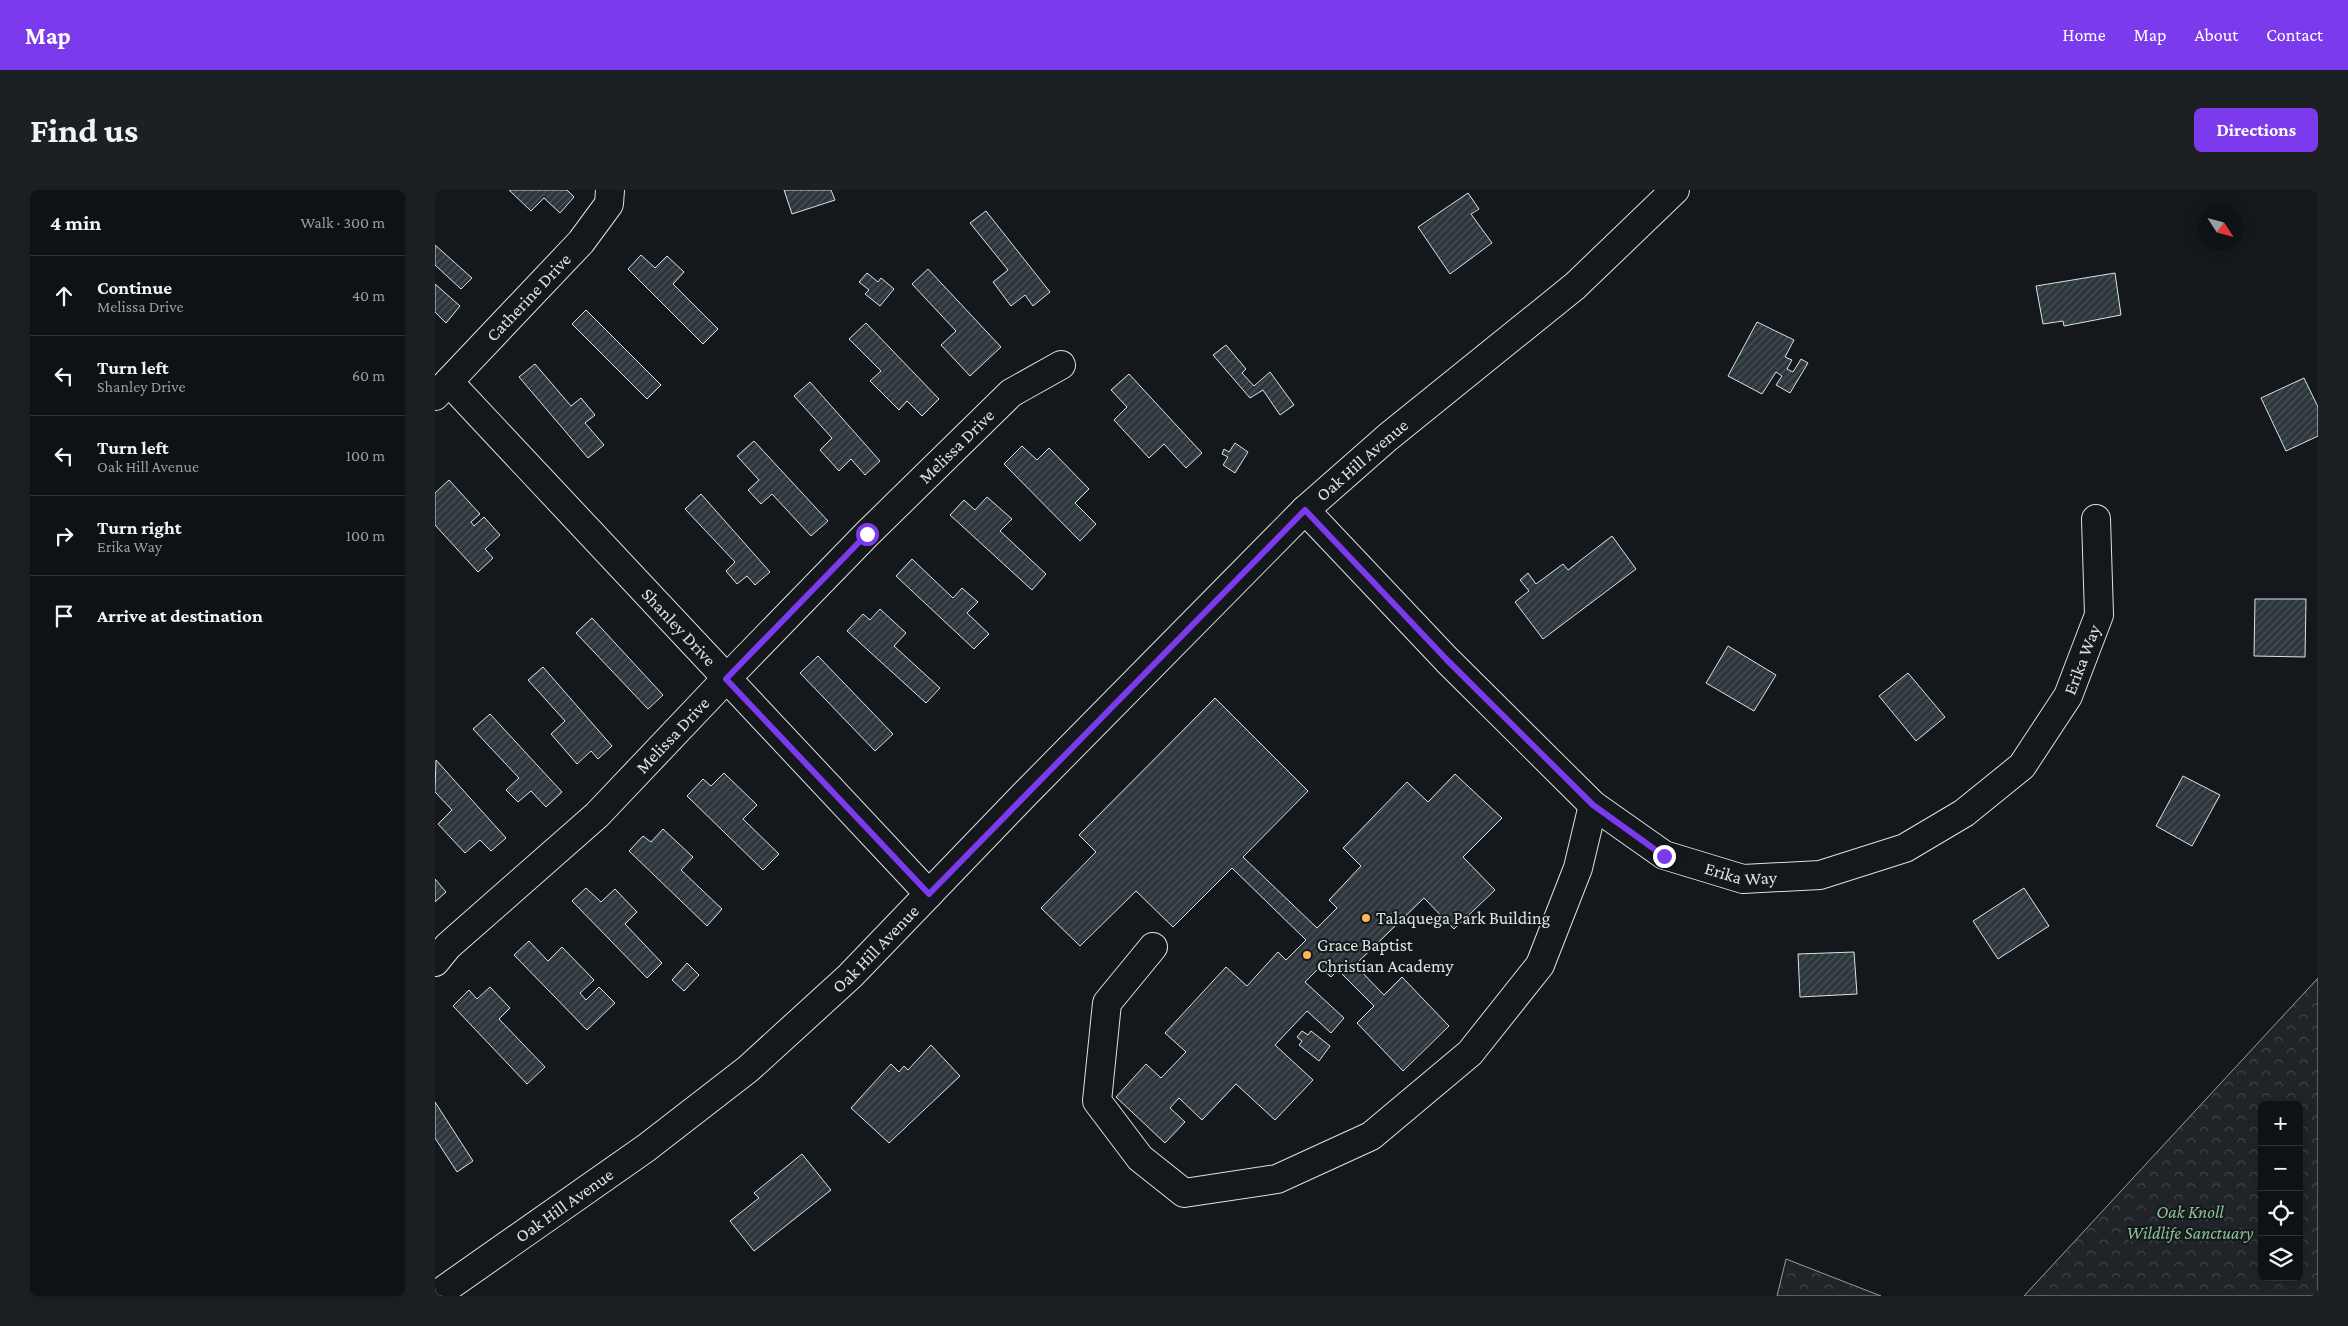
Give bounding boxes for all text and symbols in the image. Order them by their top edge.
text: Map [25,22,71,49]
text: Home [2063,25,2106,45]
text: Map [2134,25,2166,45]
text: About [2194,25,2238,45]
text: Contact [2266,25,2323,45]
button: Directions [2194,108,2318,152]
text: Find us [30,111,138,150]
north arrow [2198,205,2243,250]
text: 4 min [50,211,101,235]
text: Walk · 300 m [300,214,385,231]
street label: Catherine Drive [482,249,575,345]
text: Continue [97,277,172,298]
icon: ahead [50,282,78,310]
text: 40 m [352,287,385,304]
text: Melissa Drive [97,298,183,315]
text: Turn left [97,357,169,378]
icon: left [50,362,78,390]
text: 60 m [352,367,385,384]
text: Shanley Drive [97,378,185,395]
street label: Melissa Drive [915,405,998,488]
street label: Oak Hill Avenue [1312,415,1412,505]
text: Turn left [97,437,169,458]
icon: left [50,442,78,470]
text: 100 m [346,447,385,464]
text: Oak Hill Avenue [97,458,199,475]
text: Turn right [97,517,182,538]
icon: right [50,522,78,550]
route start [856,523,879,546]
text: 100 m [346,527,385,544]
text: Erika Way [97,538,162,555]
street label: Shanley Drive [637,584,720,670]
icon: arrive [50,602,78,630]
text: Arrive at destination [97,605,263,626]
street label: Erika Way [2059,621,2105,697]
street label: Melissa Drive [632,693,714,777]
route end [1653,845,1676,868]
street label: Erika Way [1702,858,1778,889]
street label: Oak Hill Avenue [828,901,923,997]
place label: Talaquega Park Building [1376,908,1551,928]
marker: Talaquega Park Building [1360,912,1372,924]
place label: Grace Baptist Christian Academy [1317,935,1454,976]
marker: Grace Baptist Christian Academy [1301,949,1313,961]
map controls [2258,1101,2303,1281]
button: + [2258,1101,2303,1146]
button: − [2258,1146,2303,1191]
street label: Oak Hill Avenue [512,1164,617,1246]
button: locate [2258,1191,2303,1236]
park label: Oak Knoll Wildlife Sanctuary [2126,1202,2254,1243]
button: layers [2258,1236,2303,1281]

